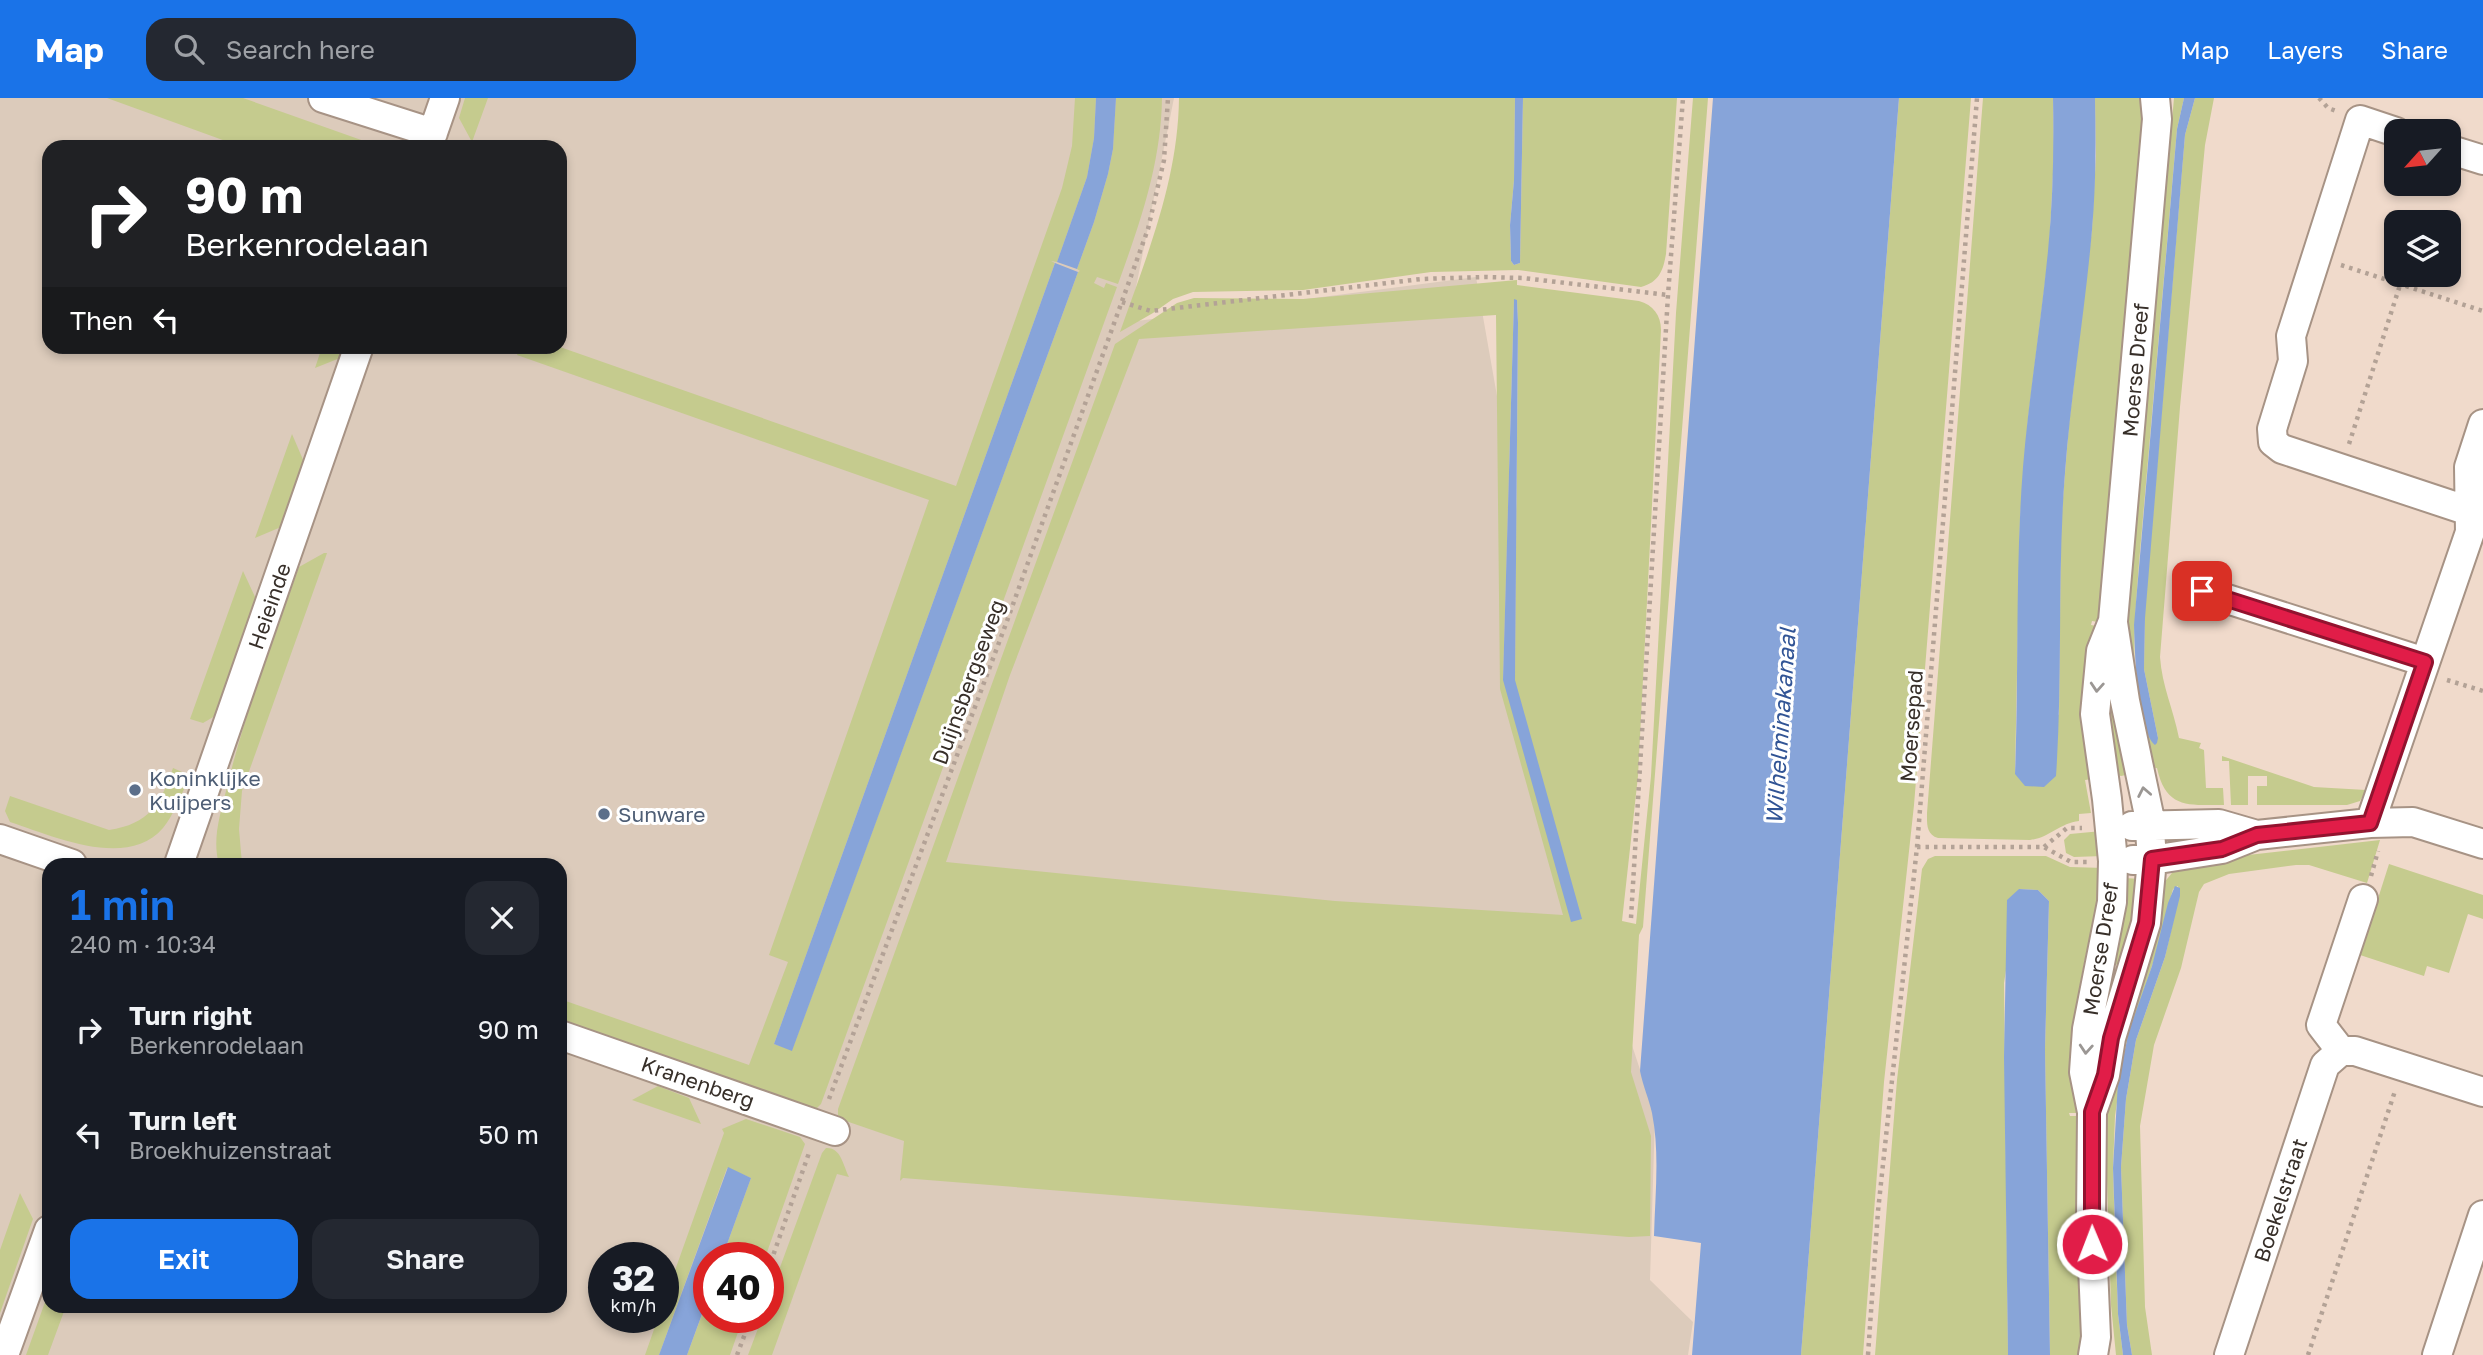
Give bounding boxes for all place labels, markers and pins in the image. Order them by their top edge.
pin [2172,561,2232,621]
place label: Koninklijke Kuijpers [149,765,261,815]
marker: Koninklijke Kuijpers [127,782,143,798]
place label: Sunware [618,801,705,827]
marker: Sunware [596,806,612,822]

